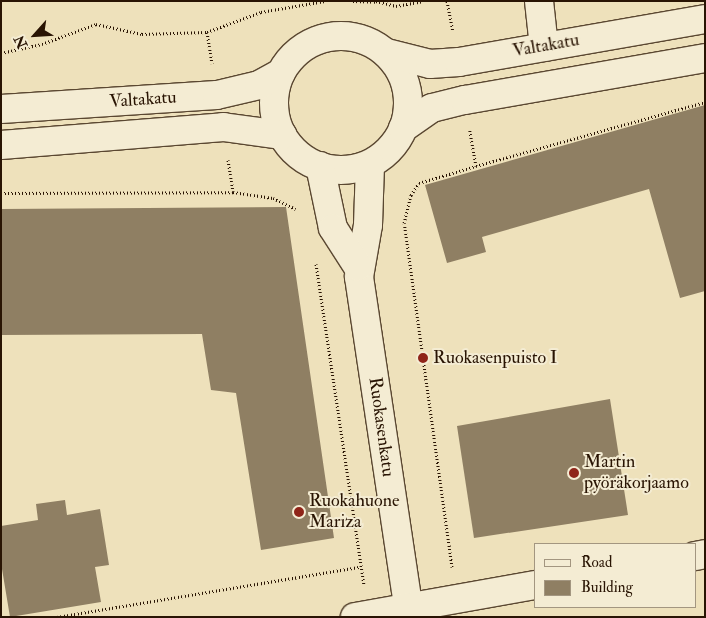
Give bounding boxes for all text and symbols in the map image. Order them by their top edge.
north arrow [10,10,60,60]
street label: Valtakatu [511,30,581,62]
text: N [11,32,31,51]
street label: Valtakatu [109,87,177,113]
place label: Ruokasenpuisto I [433,347,557,369]
marker: Ruokasenpuisto I [417,352,429,364]
street label: Ruokasenkatu [363,376,399,478]
place label: Martin pyöräkorjaamo [584,452,689,494]
marker: Martin pyöräkorjaamo [568,467,580,479]
place label: Ruokahuone Mariza [309,491,399,534]
marker: Ruokahuone Mariza [293,506,305,518]
legend [534,543,696,608]
text: Road [581,553,612,572]
text: Building [581,578,633,597]

